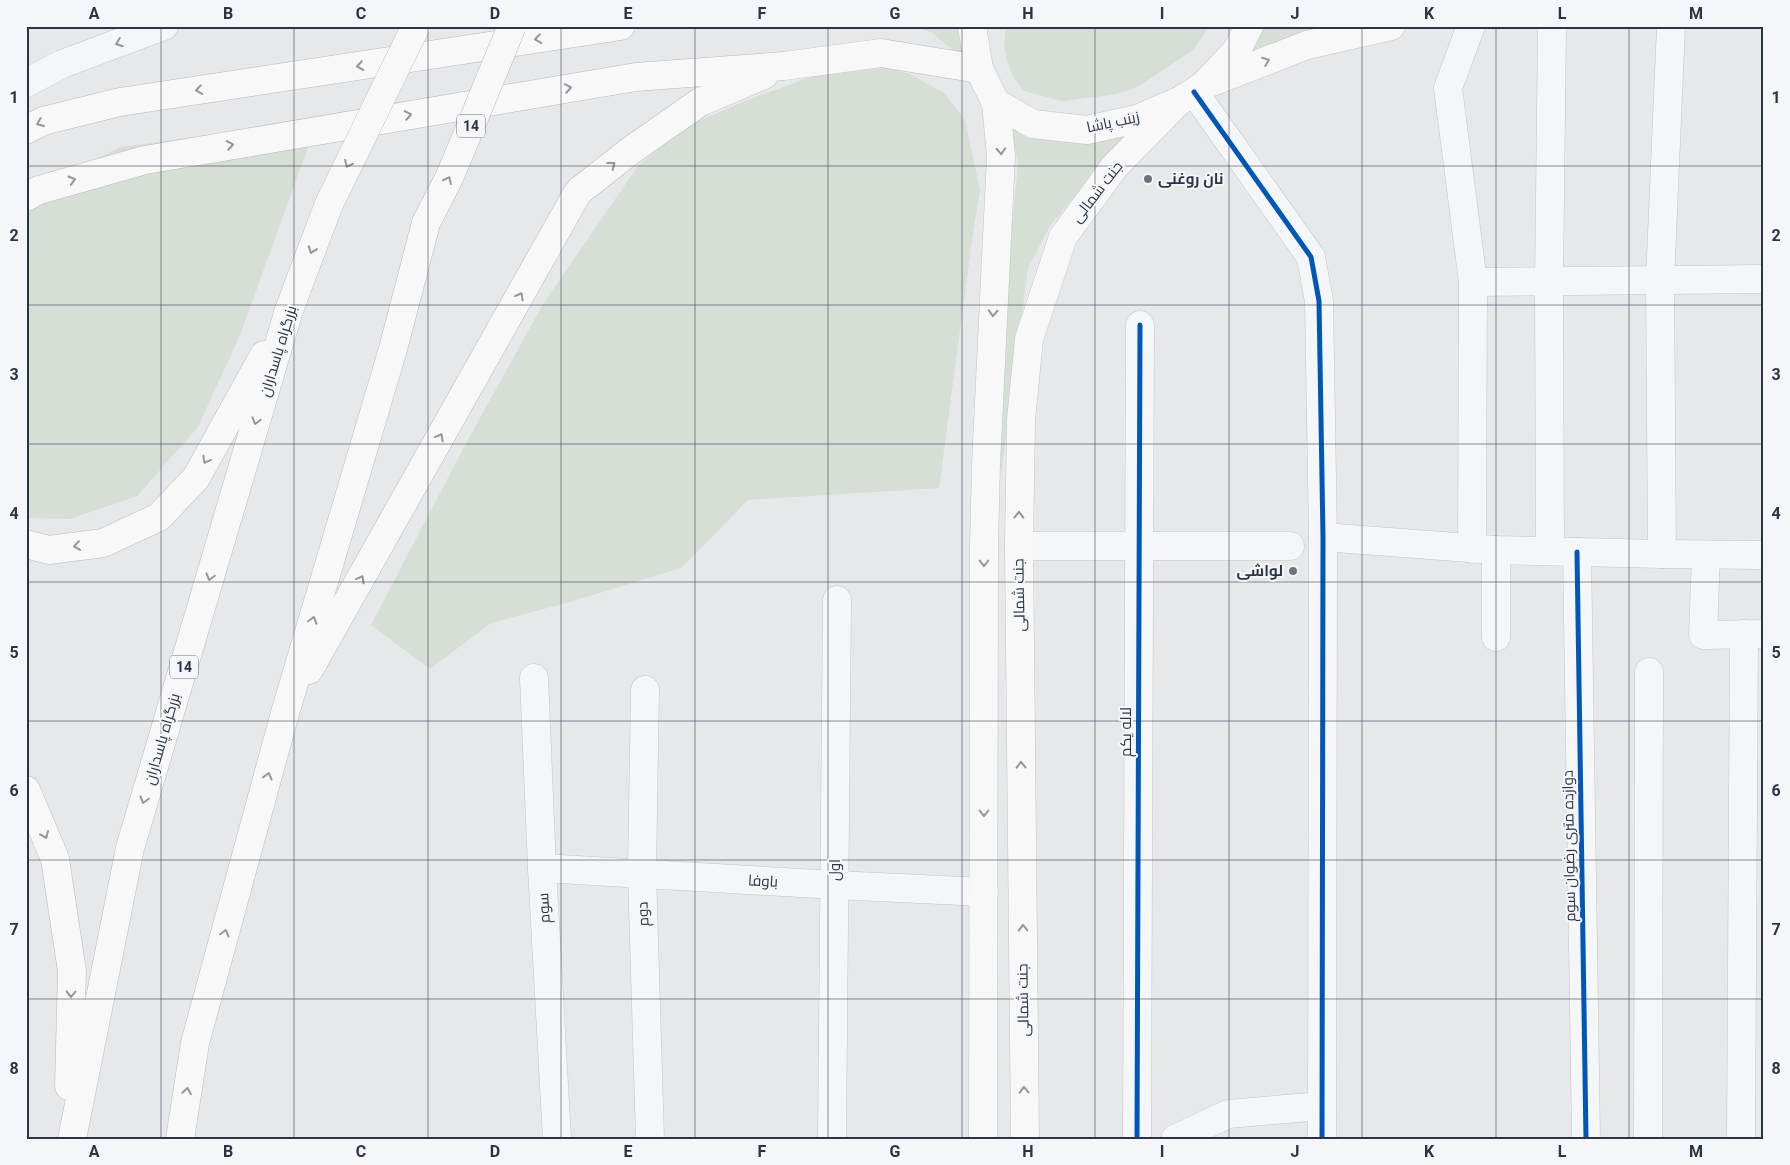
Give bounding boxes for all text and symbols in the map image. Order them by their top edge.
text: A [89,4,100,23]
text: B [223,4,233,23]
text: C [356,4,366,23]
text: D [490,4,500,23]
text: E [624,4,633,23]
text: F [758,4,767,23]
text: G [890,4,901,23]
text: H [1022,4,1034,23]
text: I [1160,4,1164,23]
text: J [1291,4,1299,23]
text: K [1424,4,1435,23]
text: L [1558,4,1567,23]
text: M [1689,4,1703,23]
one-way arrow [533,34,542,44]
one-way arrow [115,37,123,47]
one-way arrow [1261,57,1270,67]
one-way arrow [355,60,363,71]
one-way arrow [564,84,572,94]
one-way arrow [195,85,203,95]
text: 1 [9,88,19,107]
text: 1 [1771,88,1781,107]
street label: زینب پاشا [1085,108,1141,137]
one-way arrow [403,111,412,121]
road number: 14 [457,114,485,138]
one-way arrow [36,117,45,128]
one-way arrow [226,141,235,151]
one-way arrow [995,147,1006,155]
street label: جنت شمالی [1067,158,1127,227]
one-way arrow [344,159,354,168]
one-way arrow [606,162,616,171]
place label: نان روغنی [1158,170,1223,188]
marker: نان روغنی [1142,173,1154,185]
one-way arrow [67,176,75,186]
one-way arrow [442,176,452,185]
text: 2 [9,226,19,245]
text: 2 [1771,226,1781,245]
one-way arrow [308,245,318,254]
one-way arrow [514,292,524,301]
street label: بزرگراه پاسداران [256,303,301,399]
one-way arrow [988,310,999,318]
text: 3 [9,365,19,384]
text: 3 [1771,365,1781,384]
one-way arrow [252,417,262,425]
one-way arrow [434,434,444,443]
one-way arrow [202,454,212,463]
text: 4 [9,504,19,523]
text: 4 [1771,504,1781,523]
one-way arrow [1014,511,1025,519]
one-way arrow [73,540,81,551]
street label: جنت شمالی [1009,558,1030,632]
one-way arrow [979,560,989,567]
place label: لواشی [1237,562,1283,580]
marker: لواشی [1287,565,1299,577]
one-way arrow [206,572,216,581]
one-way arrow [354,575,364,584]
one-way arrow [307,616,317,624]
text: 5 [9,643,19,662]
text: 5 [1771,643,1781,662]
road number: 14 [170,656,198,679]
street label: بزرگراه پاسداران [140,691,185,787]
street label: لاله یکم [1117,707,1136,757]
one-way arrow [1016,761,1026,768]
street label: دوازده متری رضوان سوم [1559,770,1580,922]
one-way arrow [262,772,273,780]
text: 6 [9,781,19,800]
text: 6 [1771,781,1781,800]
one-way arrow [140,795,150,804]
one-way arrow [979,810,989,817]
one-way arrow [39,830,49,839]
street label: اول [826,859,844,881]
street label: باوفا [747,871,779,891]
street label: سوم [534,892,555,924]
street label: دوم [634,901,653,927]
text: 7 [9,920,19,939]
text: 7 [1771,920,1781,939]
one-way arrow [1017,923,1028,931]
one-way arrow [219,928,230,937]
street label: جنت شمالی [1013,963,1034,1037]
one-way arrow [66,990,77,998]
text: 8 [9,1059,19,1078]
text: 8 [1771,1059,1781,1078]
one-way arrow [182,1086,192,1095]
one-way arrow [1019,1086,1029,1094]
text: A [89,1142,100,1161]
text: B [223,1142,233,1161]
text: C [356,1142,366,1161]
text: D [490,1142,500,1161]
text: E [624,1142,633,1161]
text: F [758,1142,767,1161]
text: G [890,1142,901,1161]
text: H [1022,1142,1034,1161]
text: I [1160,1142,1164,1161]
text: J [1291,1142,1299,1161]
text: K [1424,1142,1435,1161]
text: L [1558,1142,1567,1161]
text: M [1689,1142,1703,1161]

